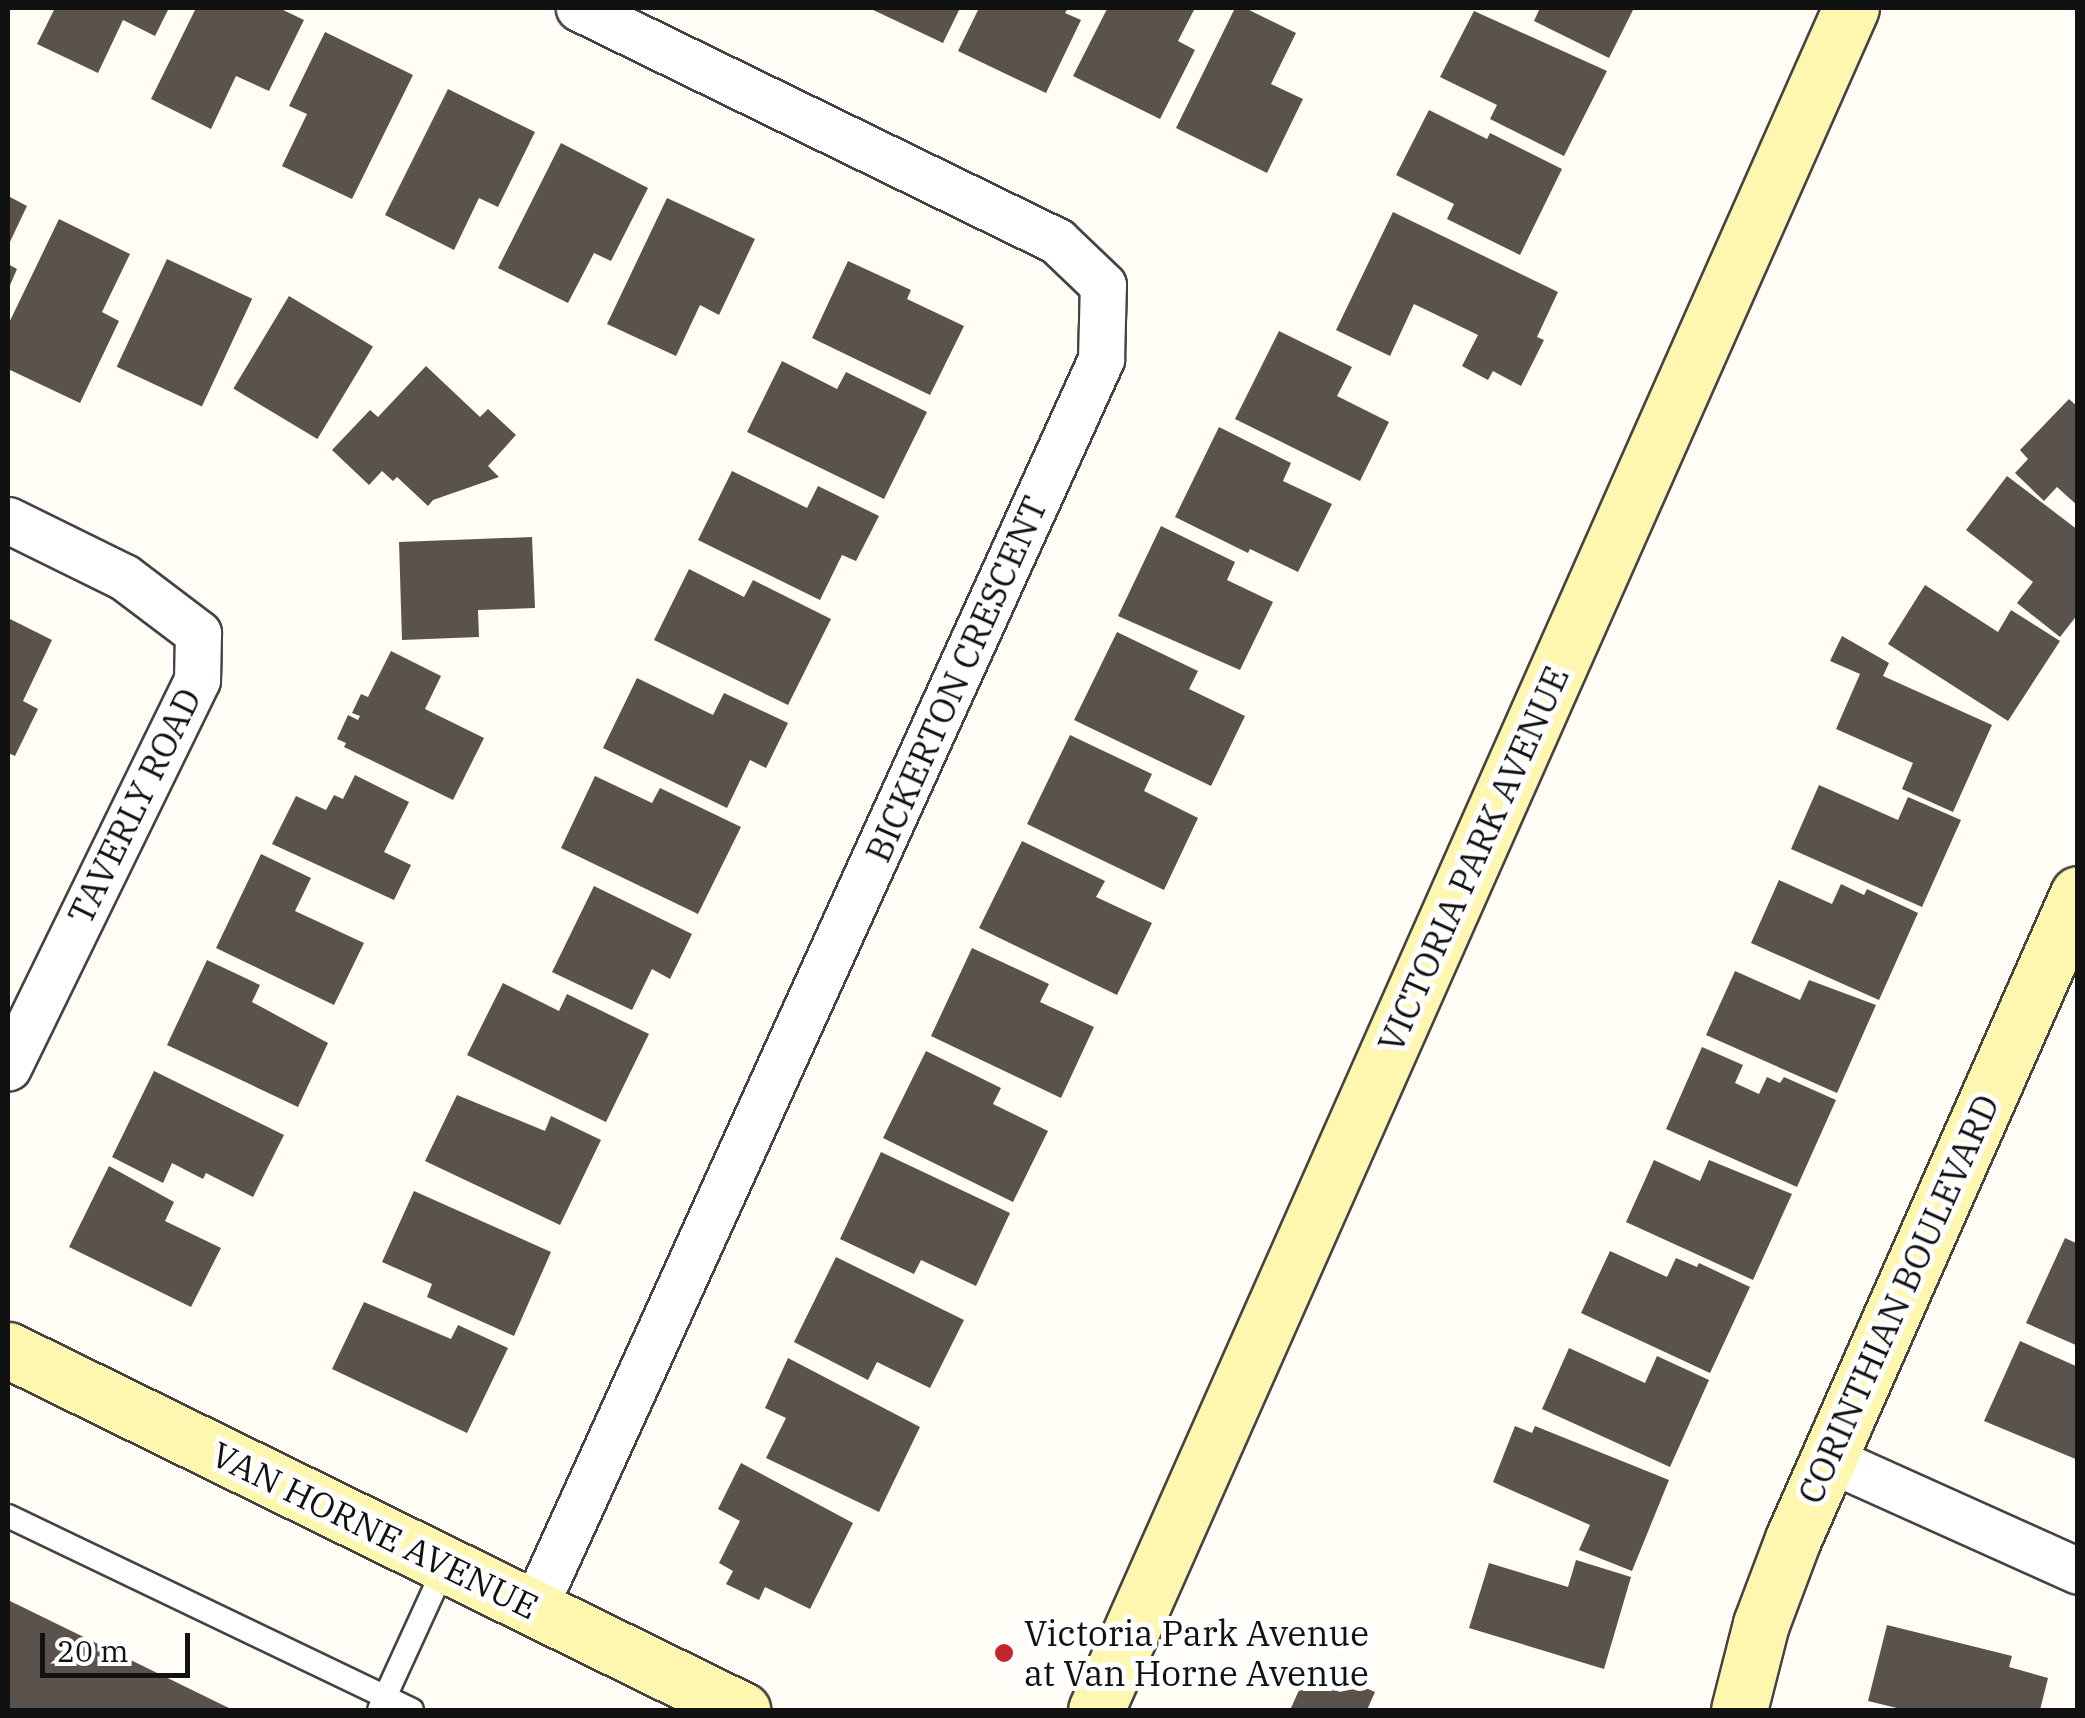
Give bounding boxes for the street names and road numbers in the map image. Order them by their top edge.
street label: BICKERTON CRESCENT [856,490,1056,868]
street label: VICTORIA PARK AVENUE [1369,660,1577,1058]
street label: TAVERLY ROAD [59,681,209,931]
street label: CORINTHIAN BOULEVARD [1789,1088,2007,1510]
street label: VAN HORNE AVENUE [205,1433,545,1627]

